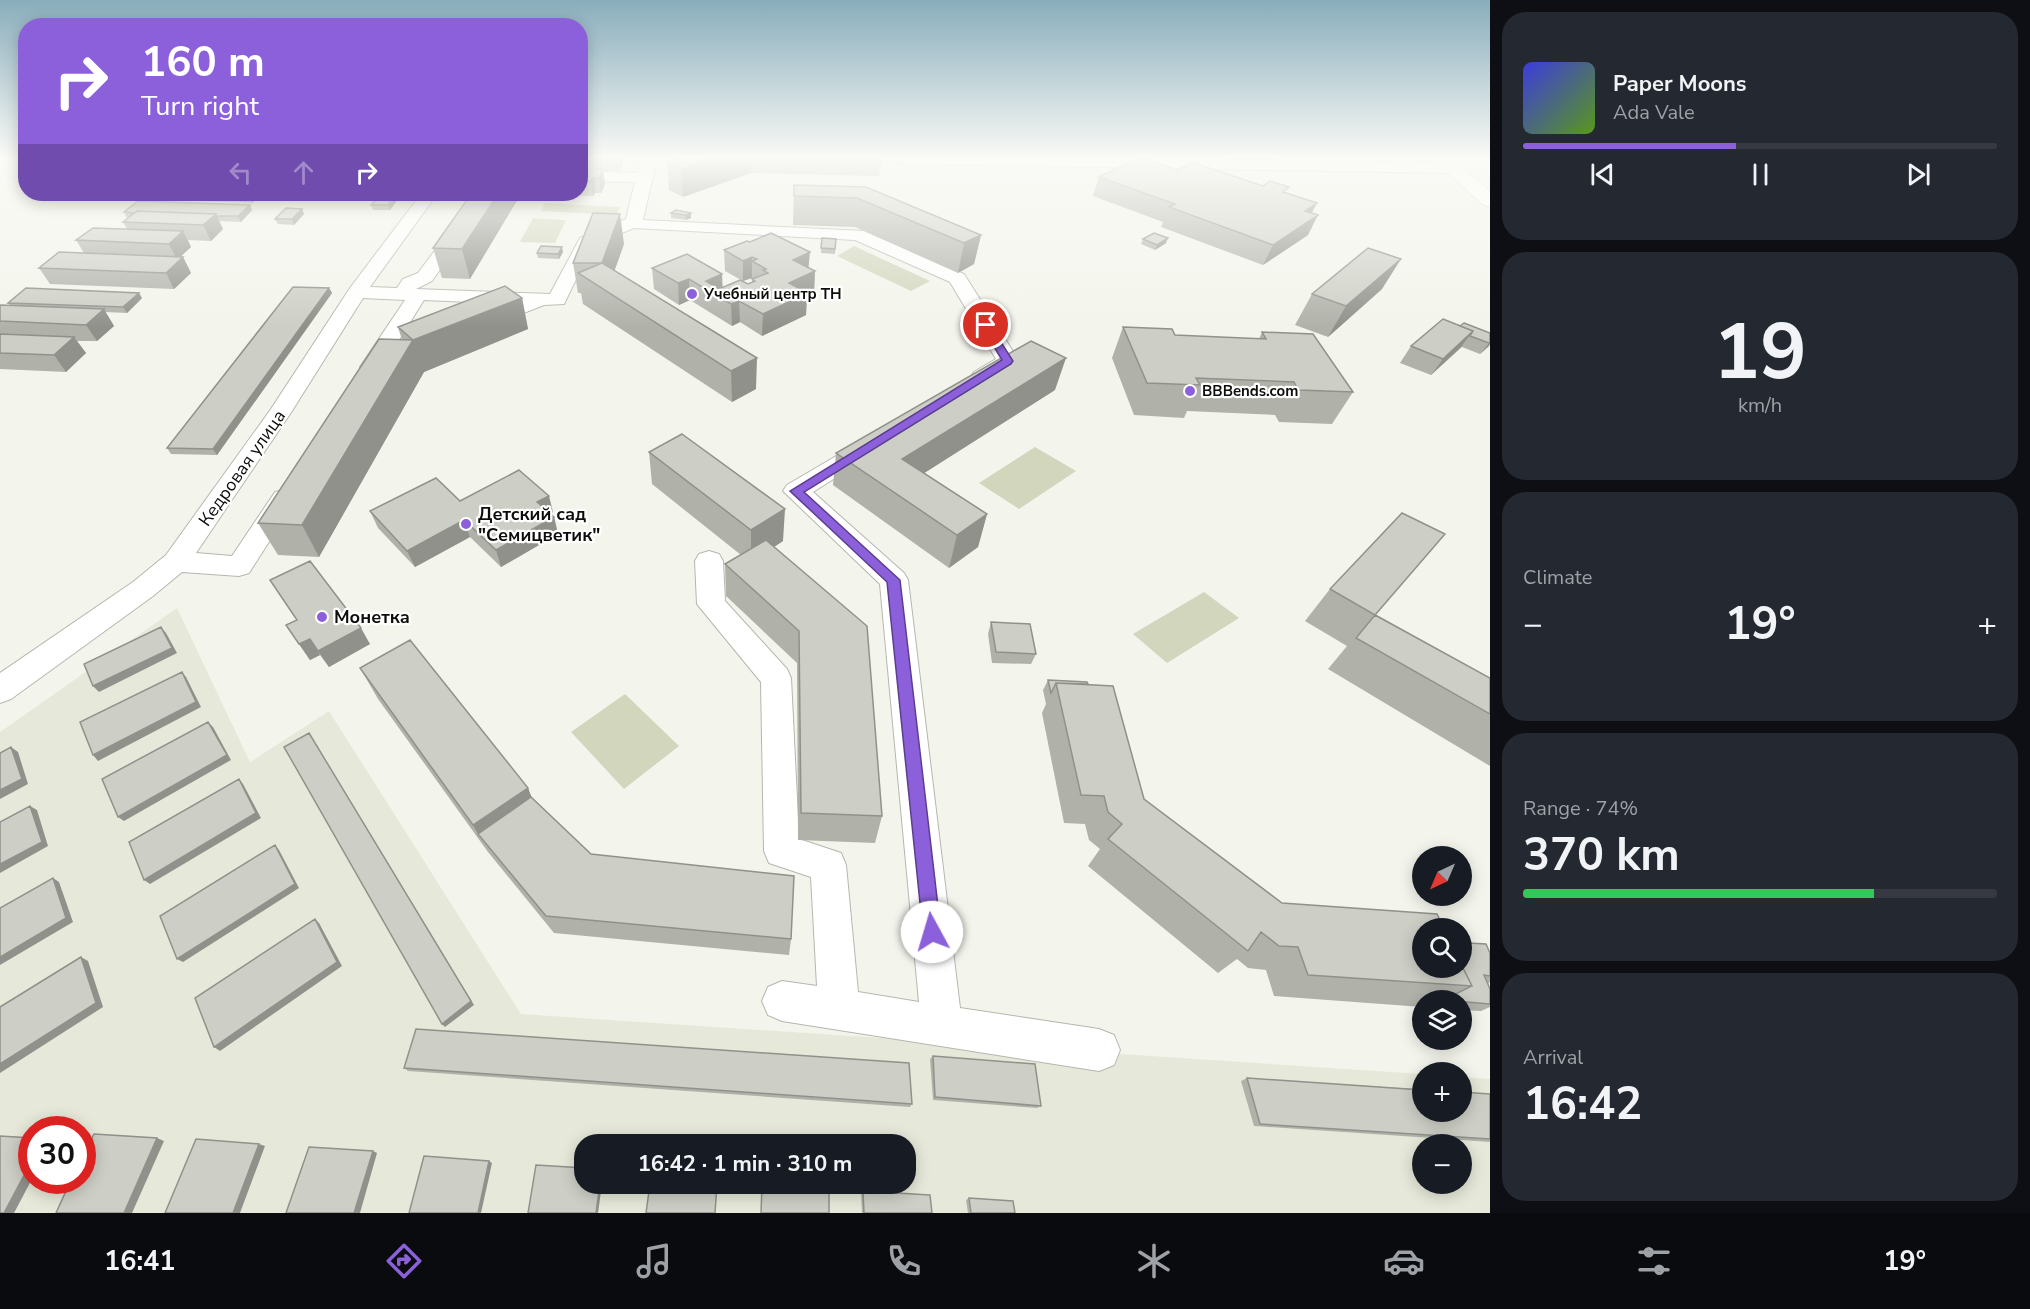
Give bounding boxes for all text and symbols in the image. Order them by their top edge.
text: 160 m [141,34,265,91]
icon: right [42,42,120,120]
text: Paper Moons [1613,69,1747,99]
text: Turn right [141,88,259,125]
text: Ada Vale [1613,99,1695,126]
icon: left [224,156,257,189]
icon: ahead [287,156,320,189]
icon: right [350,156,383,189]
icon: previous [1586,158,1619,191]
icon: pause [1744,158,1777,191]
icon: next [1902,158,1935,191]
place label: Учебный центр ТН [703,284,842,304]
marker: Учебный центр ТН [685,287,699,301]
pin [960,299,1011,350]
text: 19 [1713,299,1807,406]
icon: arrive [969,308,1002,341]
place label: BBBends.com [1202,381,1298,401]
marker: BBBends.com [1183,384,1197,398]
text: km/h [1738,392,1782,419]
street label: Кедровая улица [193,405,291,531]
place label: Детский сад "Семицветик" [478,502,600,547]
marker: Детский сад "Семицветик" [459,517,473,531]
text: Climate [1523,564,1592,591]
text: 19° [1724,594,1796,655]
text: − [1523,602,1543,647]
text: + [1977,602,1997,647]
place label: Монетка [334,605,410,629]
marker: Монетка [315,610,329,624]
text: Range · 74% [1523,795,1638,822]
text: 370 km [1523,825,1680,886]
north arrow [1412,846,1472,906]
map controls [1412,846,1472,1194]
position arrow [900,900,964,964]
button: search [1412,918,1472,978]
button: layers [1412,990,1472,1050]
text: Arrival [1523,1044,1583,1071]
button: + [1412,1062,1472,1122]
text: 16:42 [1523,1074,1642,1135]
speed limit sign: 30 [18,1116,96,1194]
button: − [1412,1134,1472,1194]
text: 16:42 · 1 min · 310 m [638,1149,852,1179]
icon: directions [383,1240,425,1282]
icon: music [633,1240,675,1282]
icon: phone [883,1240,925,1282]
icon: climate [1133,1240,1175,1282]
icon: car [1383,1240,1425,1282]
icon: filters [1633,1240,1675,1282]
text: 16:41 [104,1243,175,1280]
text: 19° [1883,1243,1926,1280]

